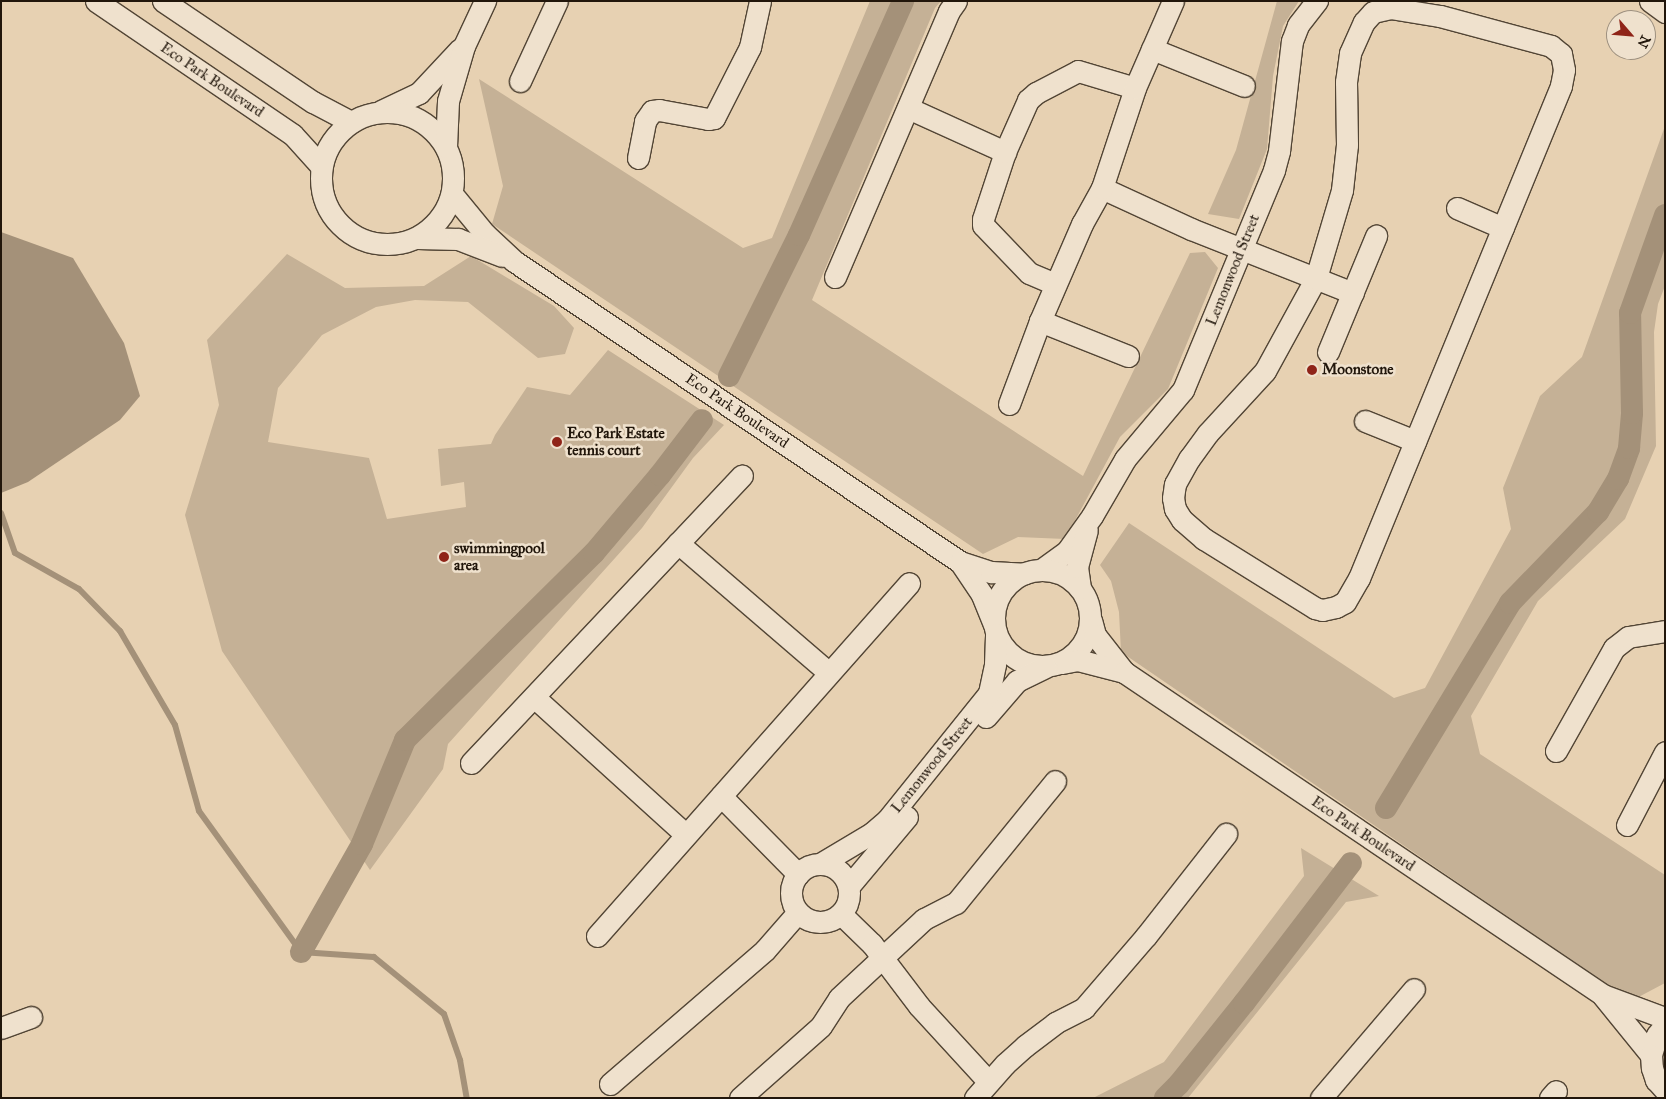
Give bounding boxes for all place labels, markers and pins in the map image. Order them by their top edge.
place label: Moonstone [1322,361,1394,379]
marker: Moonstone [1306,364,1318,376]
place label: Eco Park Estate tennis court [567,424,665,459]
marker: Eco Park Estate tennis court [551,436,563,448]
place label: swimmingpool area [454,539,545,574]
marker: swimmingpool area [438,551,450,563]

